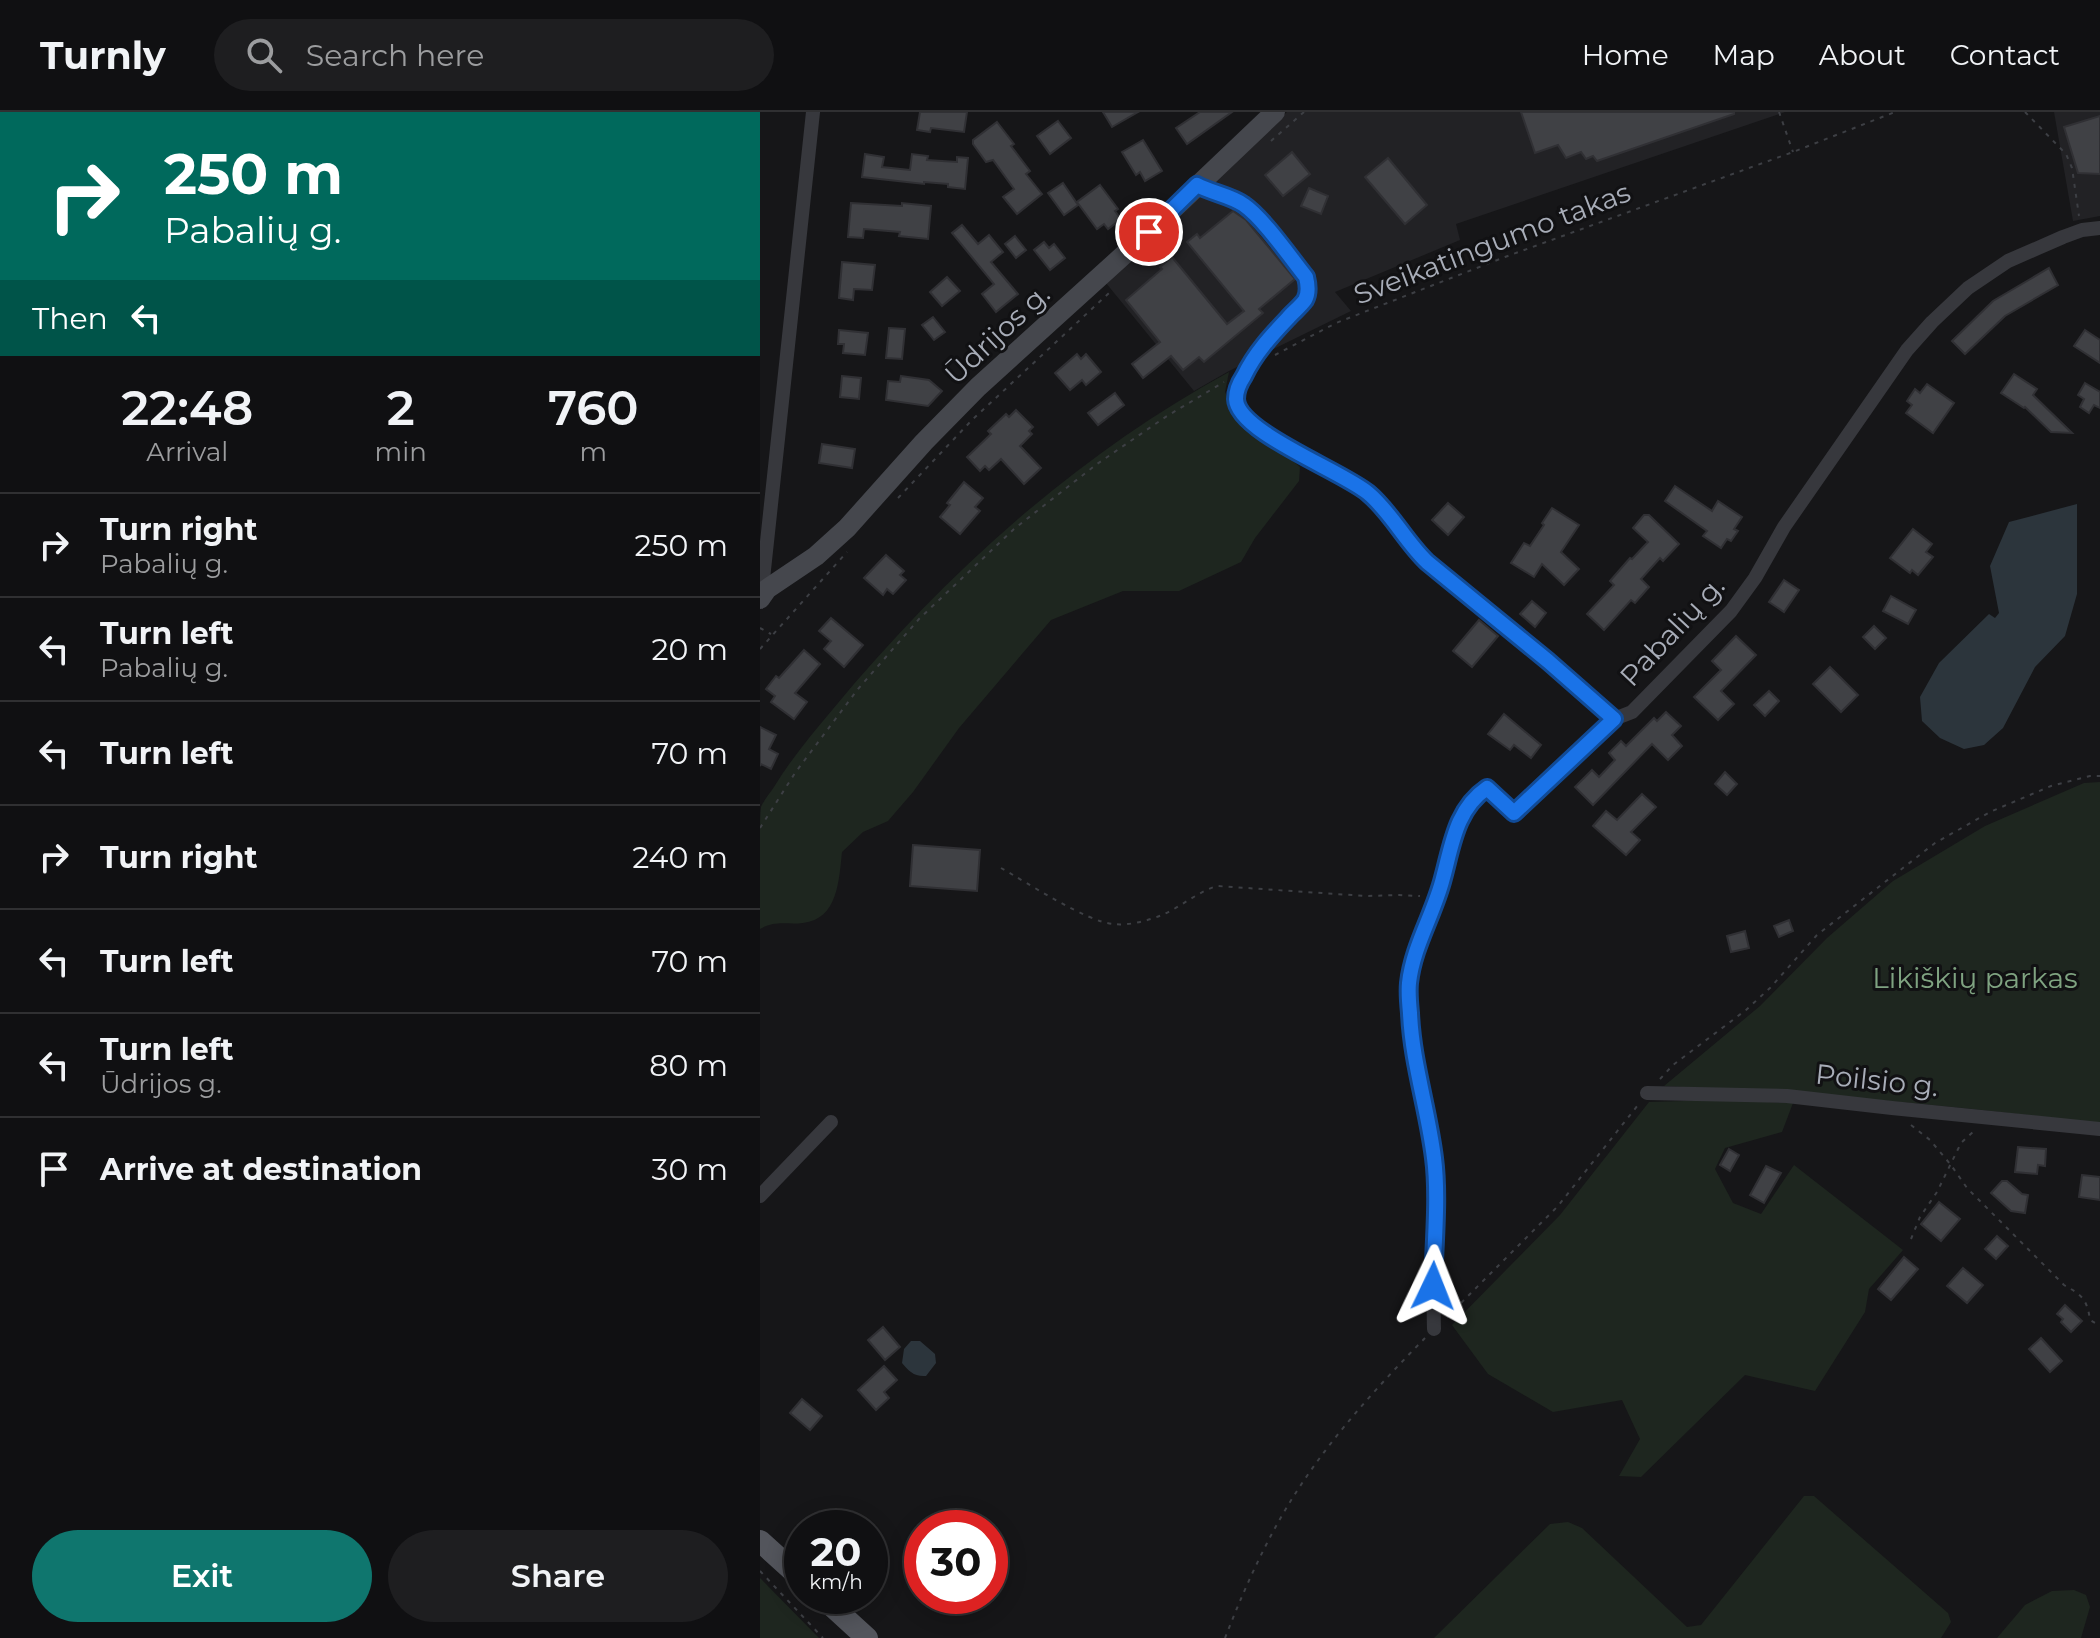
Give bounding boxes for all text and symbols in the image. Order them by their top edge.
search box [214,19,774,91]
text: Turnly [40,32,166,79]
icon: search [242,33,286,77]
text: Search here [306,37,484,74]
text: Home [1582,38,1669,72]
text: Map [1713,38,1775,72]
text: About [1819,38,1906,72]
text: Contact [1950,38,2060,72]
text: 250 m [164,140,343,208]
icon: right [32,144,136,248]
street label: Sveikatingumo takas [1349,175,1635,311]
pin [1115,198,1183,266]
text: Pabalių g. [164,208,341,252]
icon: arrive [1127,210,1171,254]
street label: Ūdrijos g. [937,277,1057,391]
icon: left [124,296,168,340]
text: Then [32,300,108,337]
text: 22:48 [121,379,253,437]
text: 2 [387,379,415,437]
text: 760 [548,379,639,437]
text: Arrival [146,436,228,468]
text: min [375,436,427,468]
text: m [580,436,607,468]
text: Turn right [100,511,257,548]
icon: right [32,523,76,567]
text: 250 m [634,527,728,564]
text: Pabalių g. [100,548,228,580]
street label: Pabalių g. [1613,569,1731,693]
text: Turn left [100,615,233,652]
icon: left [32,627,76,671]
text: 20 m [651,631,728,668]
text: Pabalių g. [100,652,228,684]
icon: left [32,731,76,775]
text: Turn left [100,735,233,772]
text: 70 m [651,735,728,772]
icon: right [32,835,76,879]
text: Turn right [100,839,257,876]
text: 240 m [632,839,728,876]
icon: left [32,939,76,983]
text: Turn left [100,943,233,980]
text: 70 m [651,943,728,980]
park label: Likiškių parkas [1872,961,2078,995]
text: Turn left [100,1031,233,1068]
icon: left [32,1043,76,1087]
text: 80 m [649,1047,728,1084]
street label: Poilsio g. [1814,1057,1940,1103]
text: Ūdrijos g. [100,1068,222,1100]
icon: arrive [32,1147,76,1191]
text: Arrive at destination [100,1151,422,1188]
text: 30 m [652,1151,728,1188]
position arrow [1391,1244,1475,1328]
speed limit sign: 30 [904,1510,1008,1614]
text: 20 [811,1527,861,1576]
button: Exit [32,1530,372,1622]
button: Share [388,1530,728,1622]
text: km/h [809,1570,863,1594]

